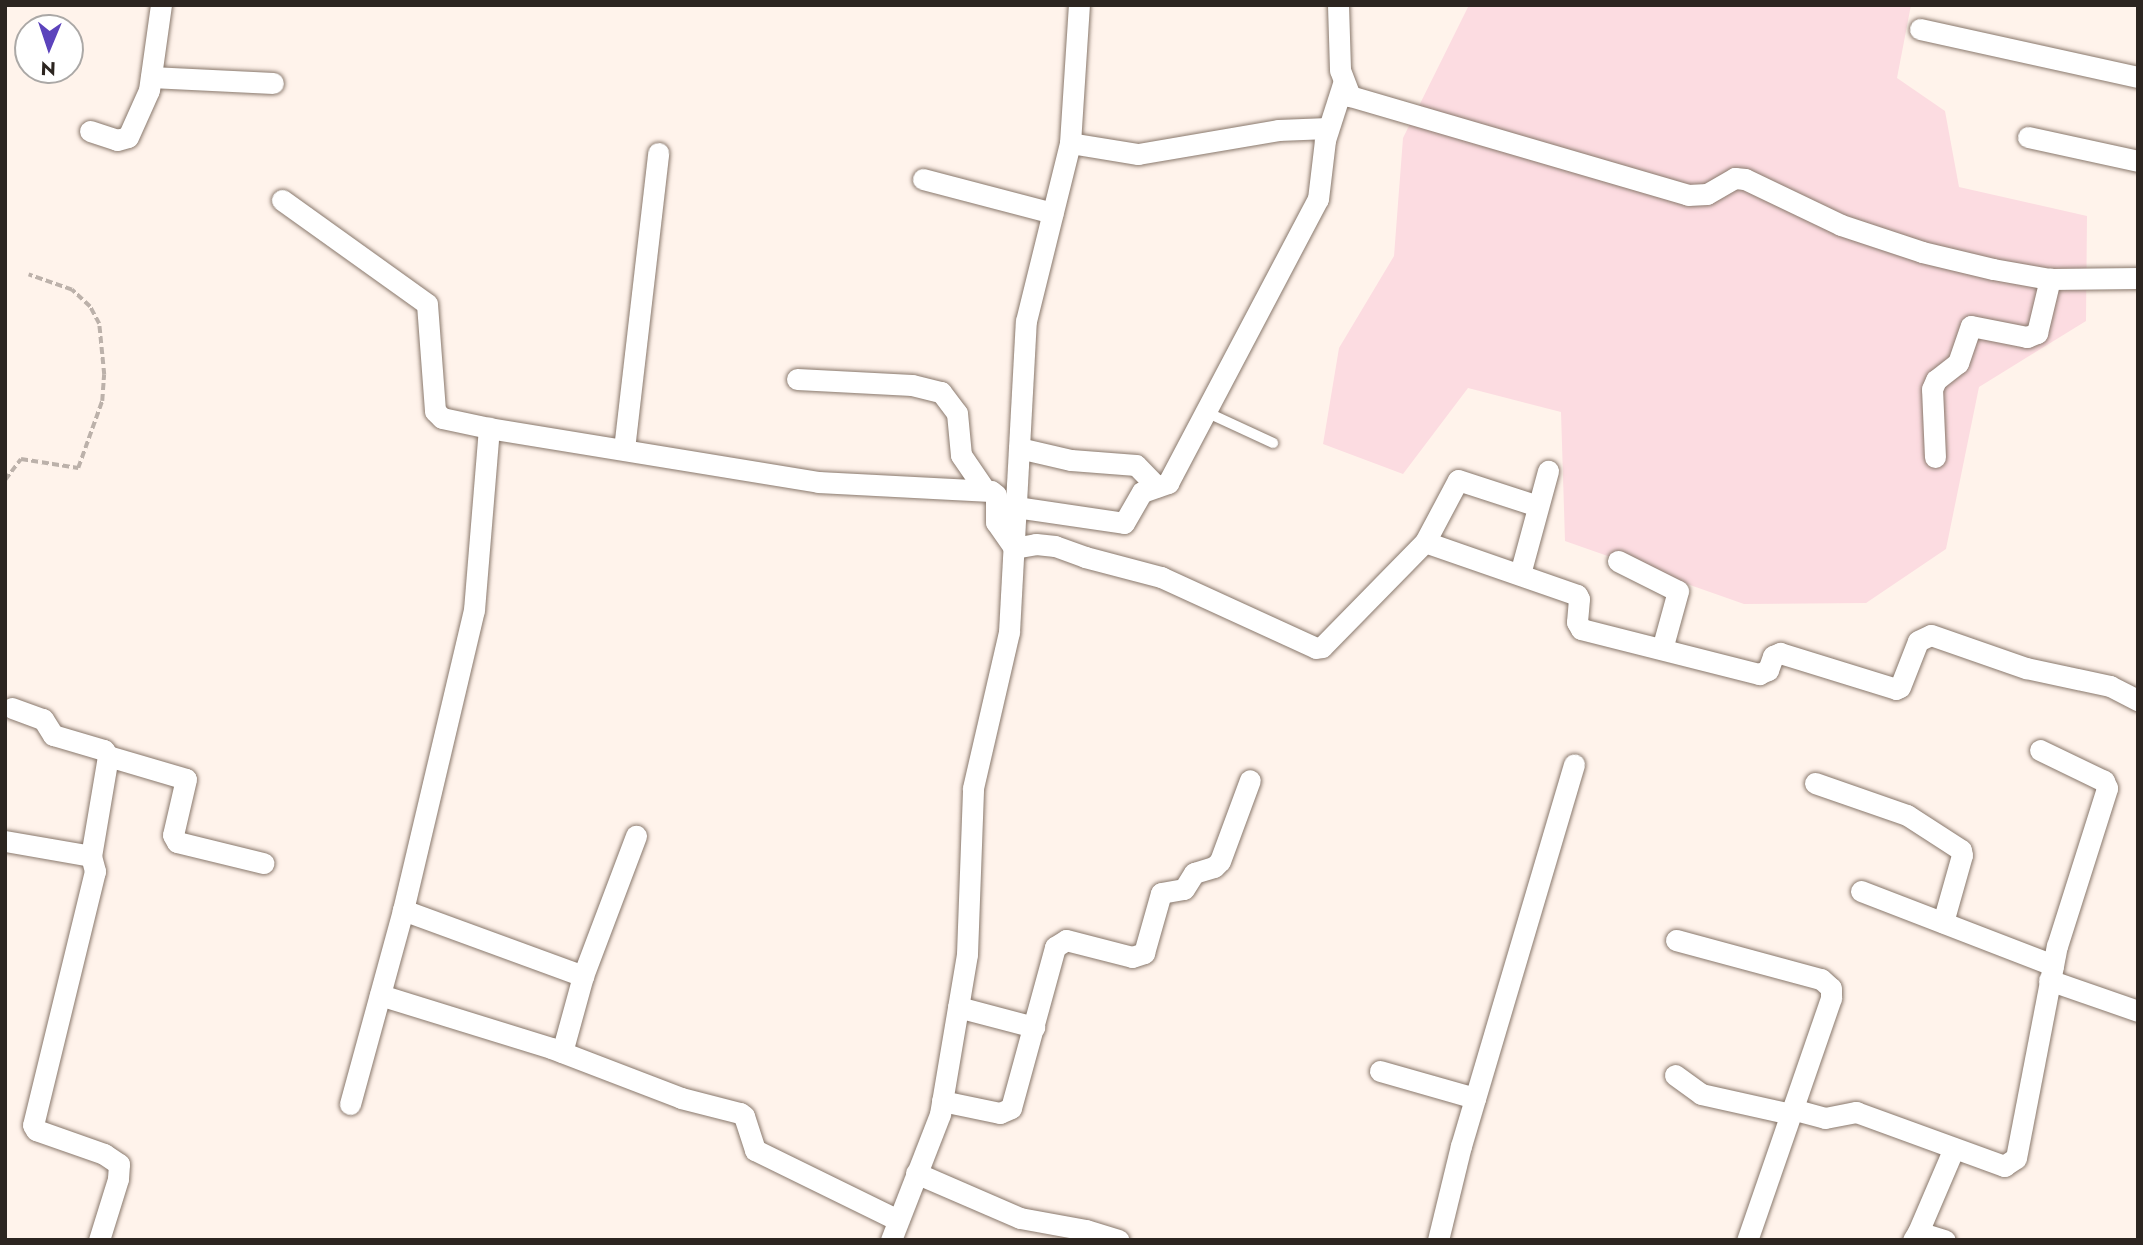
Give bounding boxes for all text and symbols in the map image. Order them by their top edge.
north arrow [14,14,84,84]
text: N [40,55,56,82]

